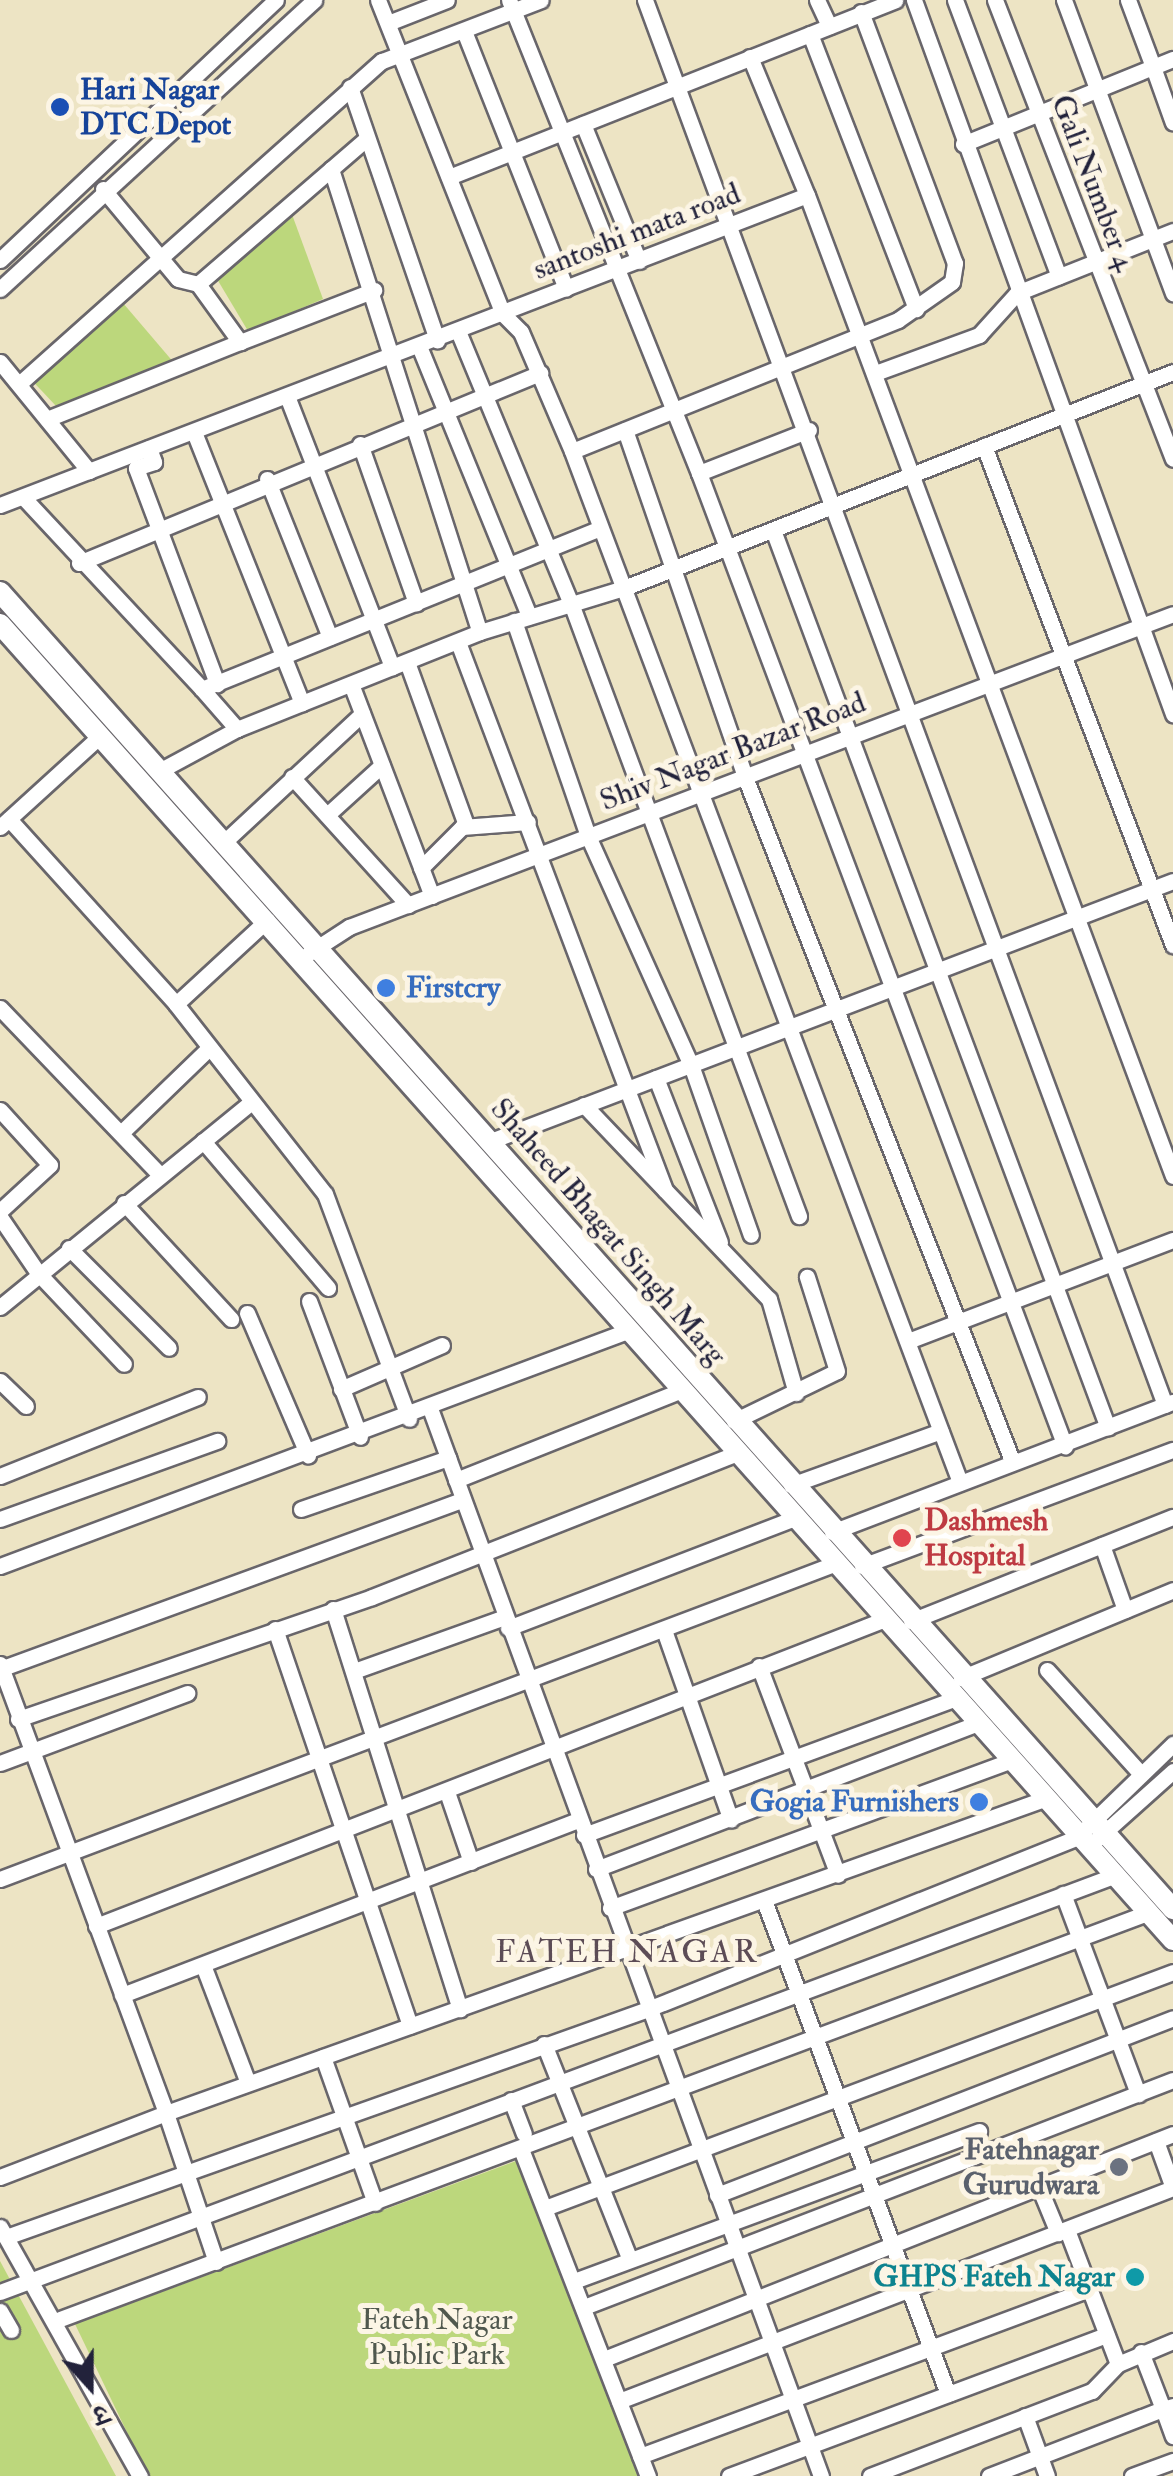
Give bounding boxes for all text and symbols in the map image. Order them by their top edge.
place label: Hari Nagar DTC Depot [80,72,231,142]
street label: Gali Number 4 [1043,90,1143,276]
marker: Hari Nagar DTC Depot [49,96,71,118]
street label: santoshi mata road [528,176,746,288]
street label: Shiv Nagar Bazar Road [595,685,871,819]
place label: Firstcry [406,970,500,1006]
marker: Firstcry [375,977,397,999]
street label: Shaheed Bhagat Singh Marg [482,1091,734,1373]
place label: Dashmesh Hospital [924,1503,1048,1574]
marker: Dashmesh Hospital [889,1525,915,1551]
place label: Gogia Furnishers [750,1784,959,1820]
marker: Gogia Furnishers [968,1791,990,1813]
district label: FATEH NAGAR [495,1933,759,1971]
place label: Fatehnagar Gurudwara [963,2132,1099,2202]
marker: Fatehnagar Gurudwara [1108,2156,1130,2178]
place label: GHPS Fateh Nagar [873,2259,1115,2295]
marker: GHPS Fateh Nagar [1124,2266,1146,2288]
park label: Fateh Nagar Public Park [361,2302,513,2372]
north arrow [40,2336,140,2436]
text: उ [88,2396,114,2433]

